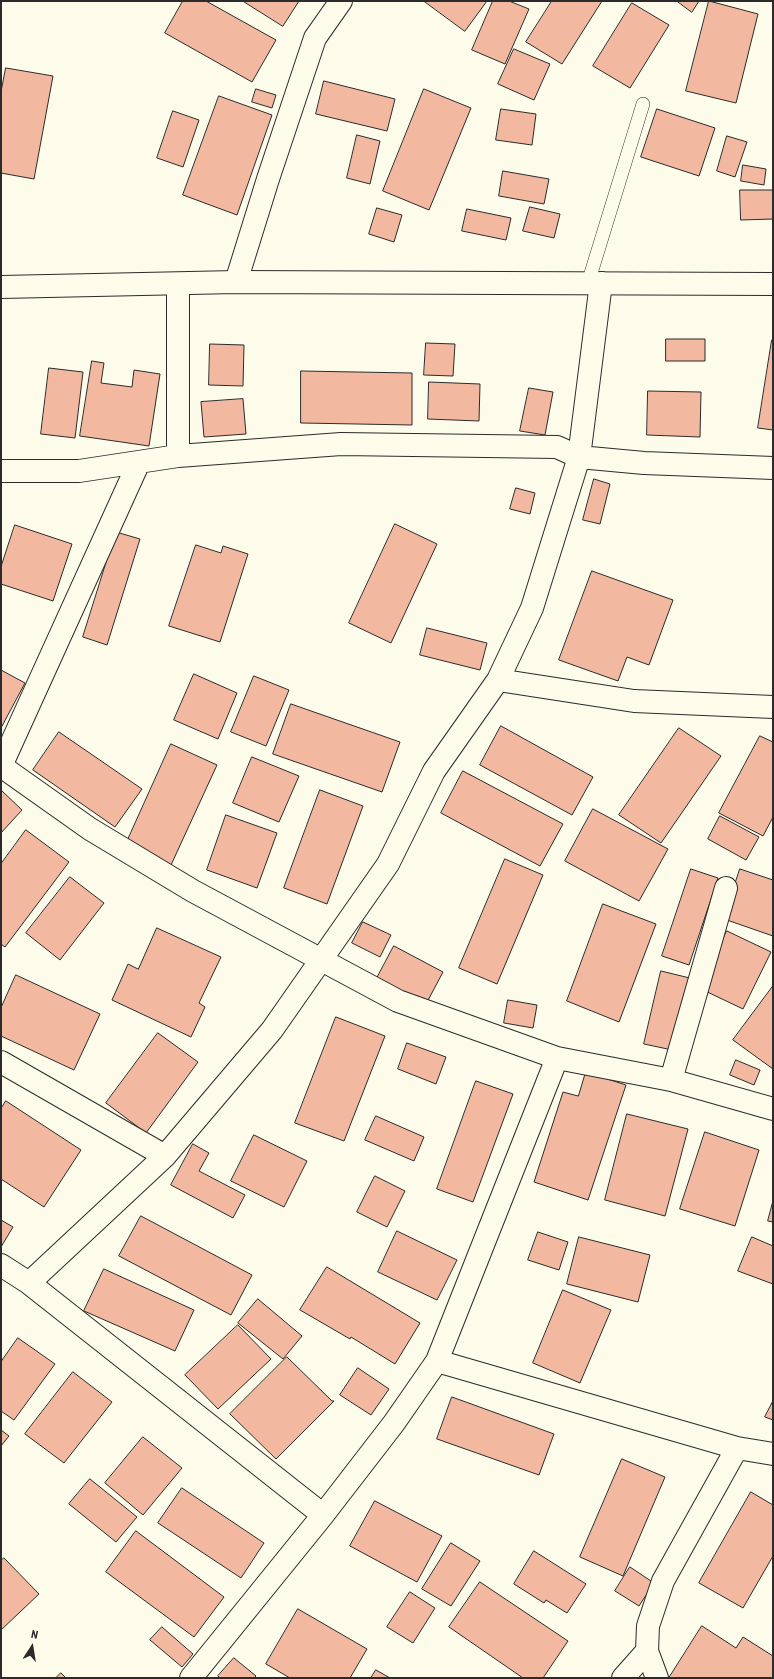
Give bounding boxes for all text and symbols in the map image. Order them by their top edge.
north arrow [12,1627,52,1667]
text: N [30,1628,39,1642]

